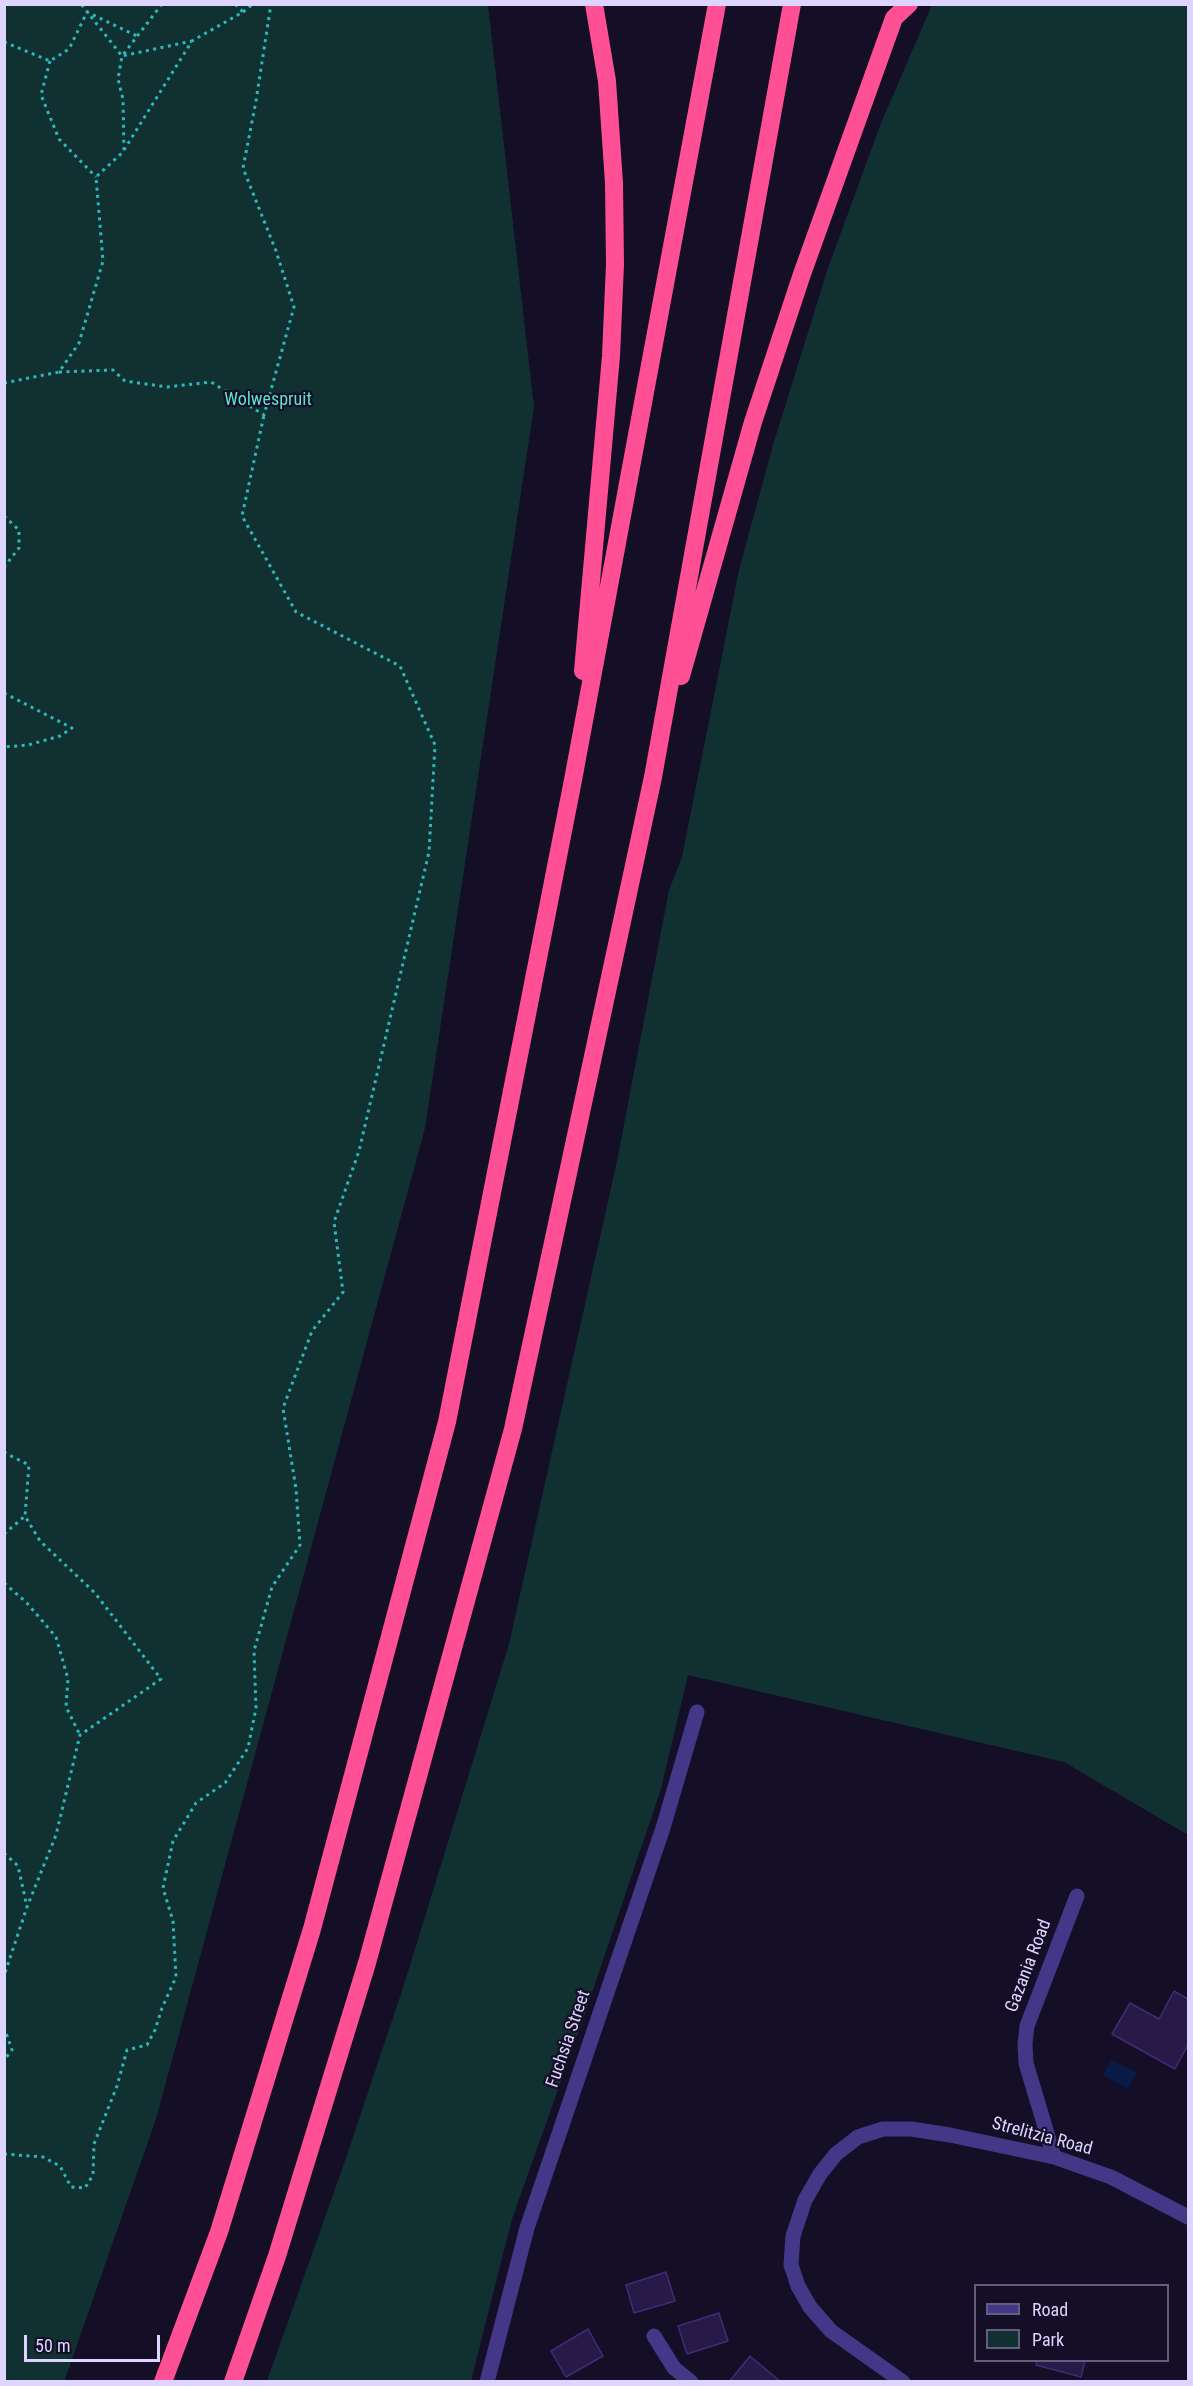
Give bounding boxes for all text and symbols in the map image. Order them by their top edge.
park label: Wolwespruit [224,389,312,411]
street label: Gazania Road [1001,1917,1057,2015]
street label: Fuchsia Street [542,1988,596,2090]
street label: Strelitzia Road [989,2113,1095,2161]
legend [974,2284,1169,2362]
text: Road [1032,2299,1068,2320]
scale bar [27,2323,164,2361]
text: Park [1032,2329,1064,2350]
text: 50 m [35,2335,70,2356]

